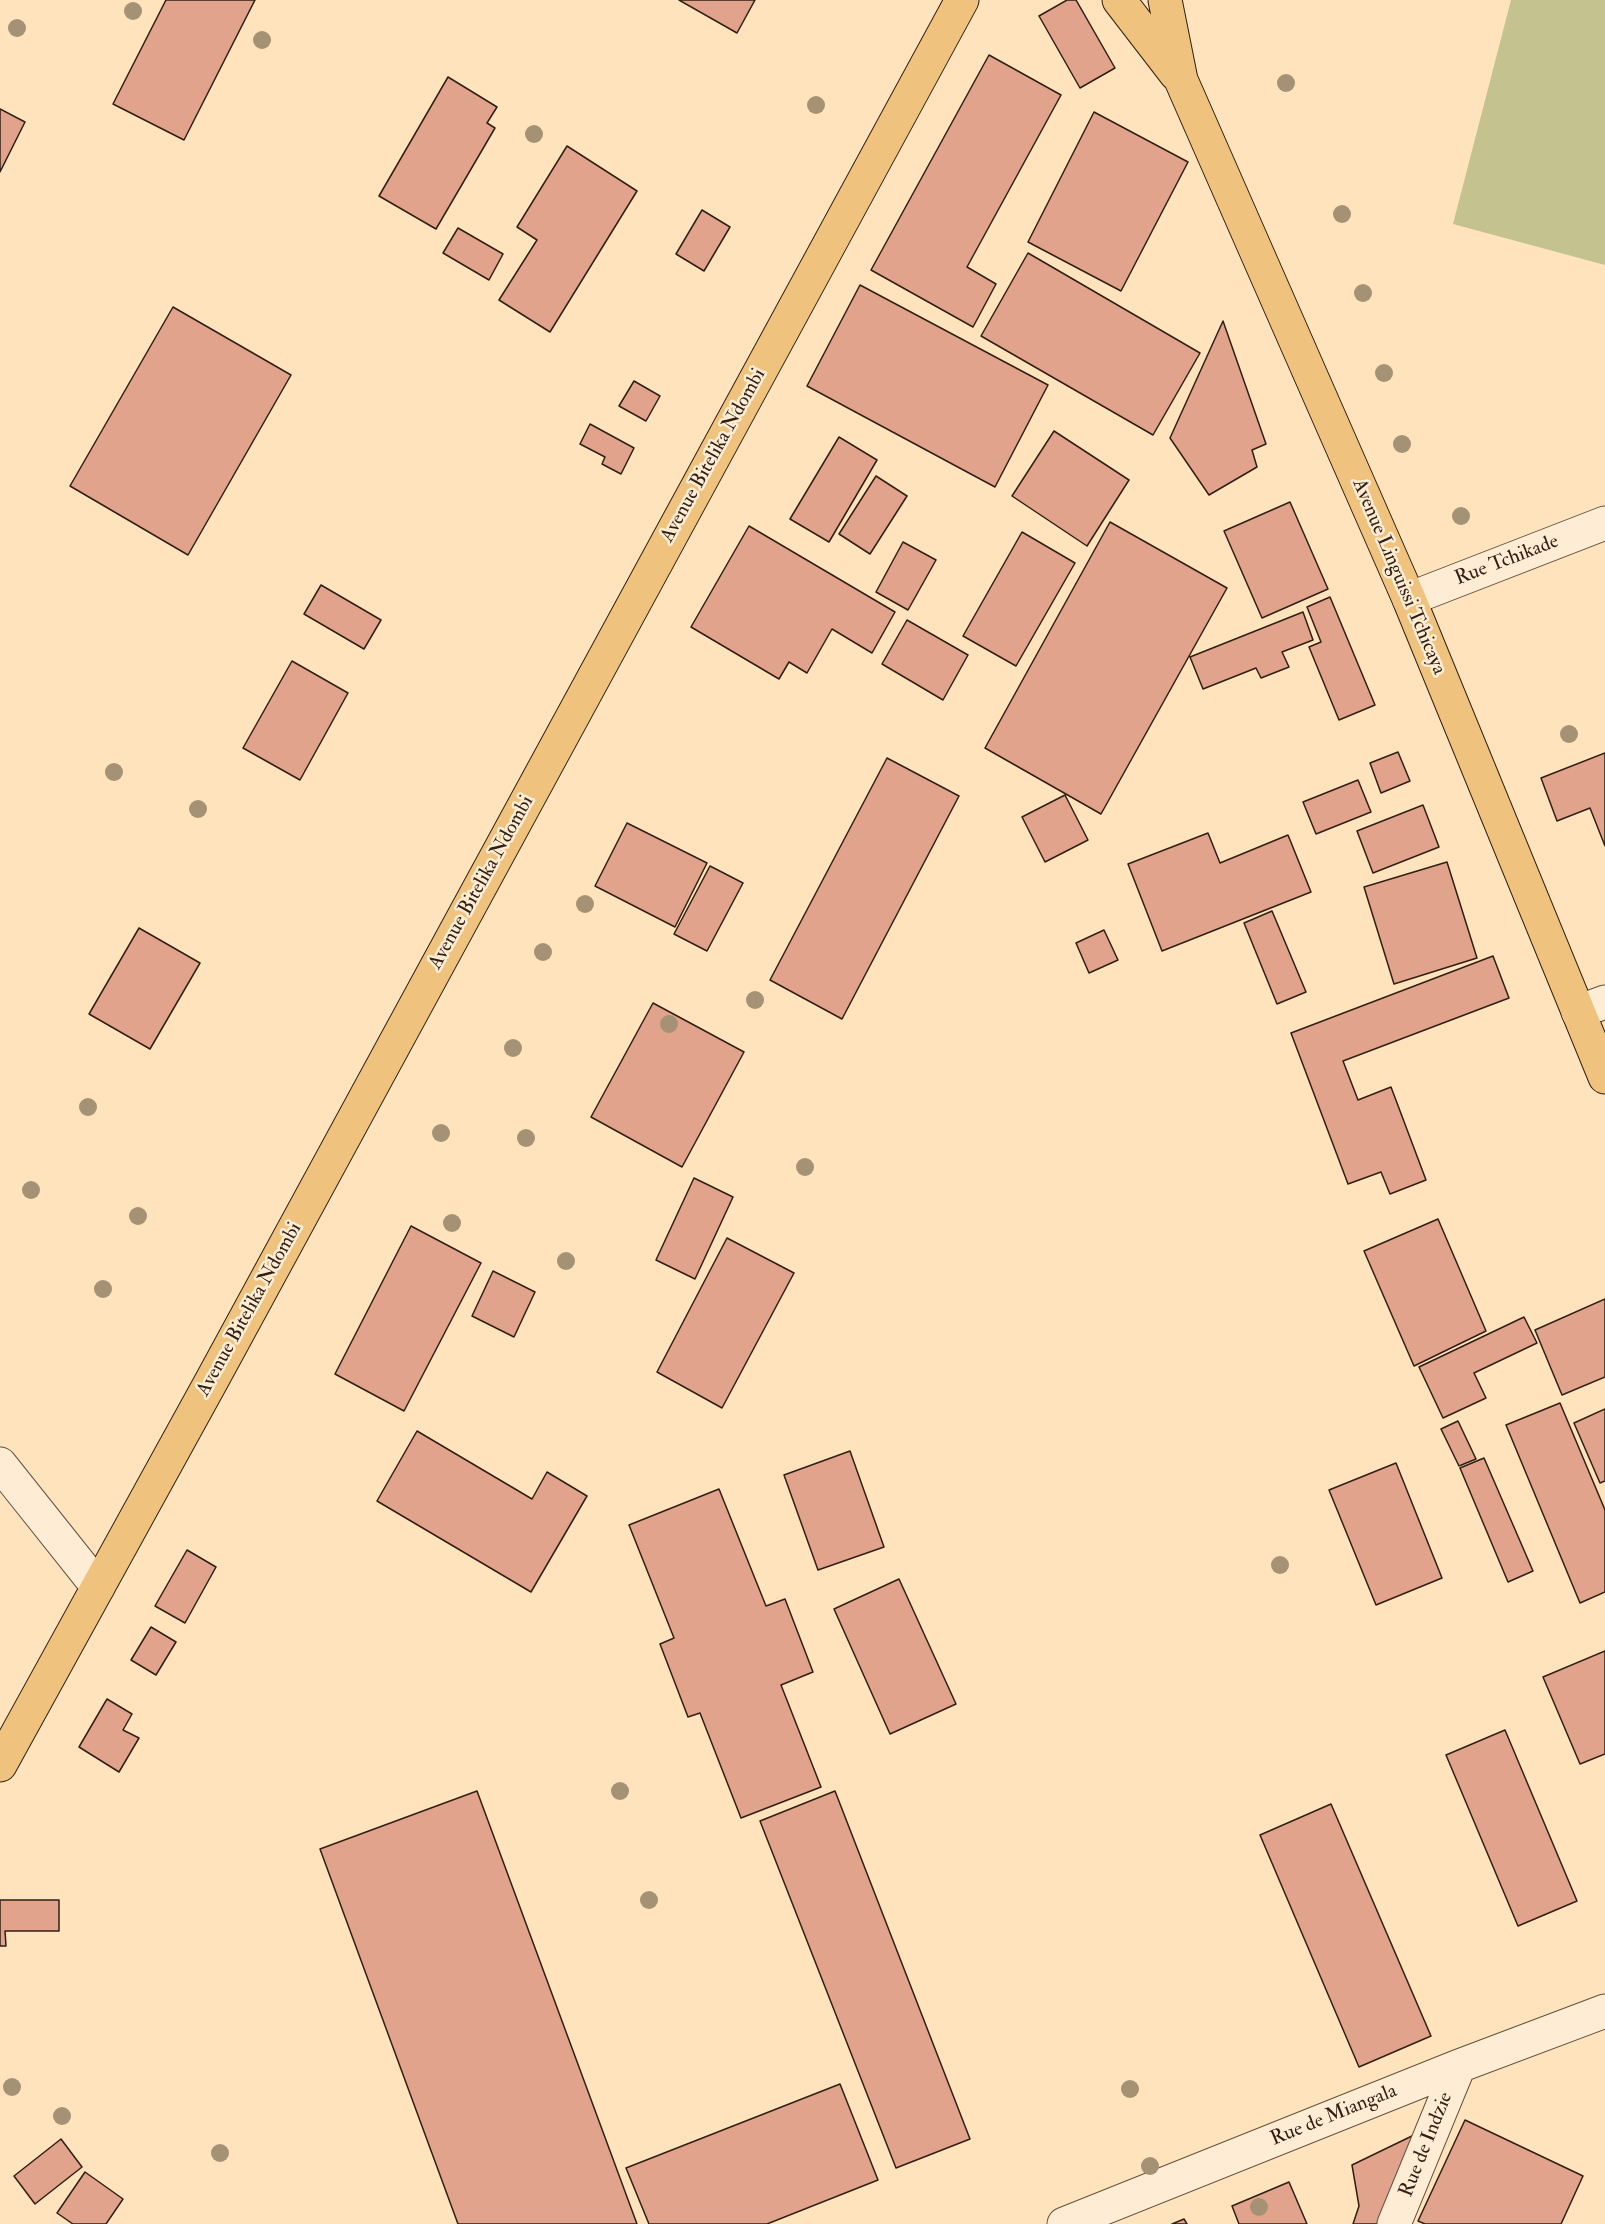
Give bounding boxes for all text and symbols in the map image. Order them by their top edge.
street label: Avenue Bitelika Ndombi [656,365,772,547]
street label: Avenue Linguissi Tchicaya [1346,476,1450,678]
street label: Rue Tchikade [1452,530,1562,592]
street label: Avenue Bitelika Ndombi [424,792,540,974]
street label: Avenue Bitelika Ndombi [192,1219,308,1401]
street label: Rue de Miangala [1267,2080,1401,2152]
street label: Rue de Indzie [1395,2089,1459,2201]

